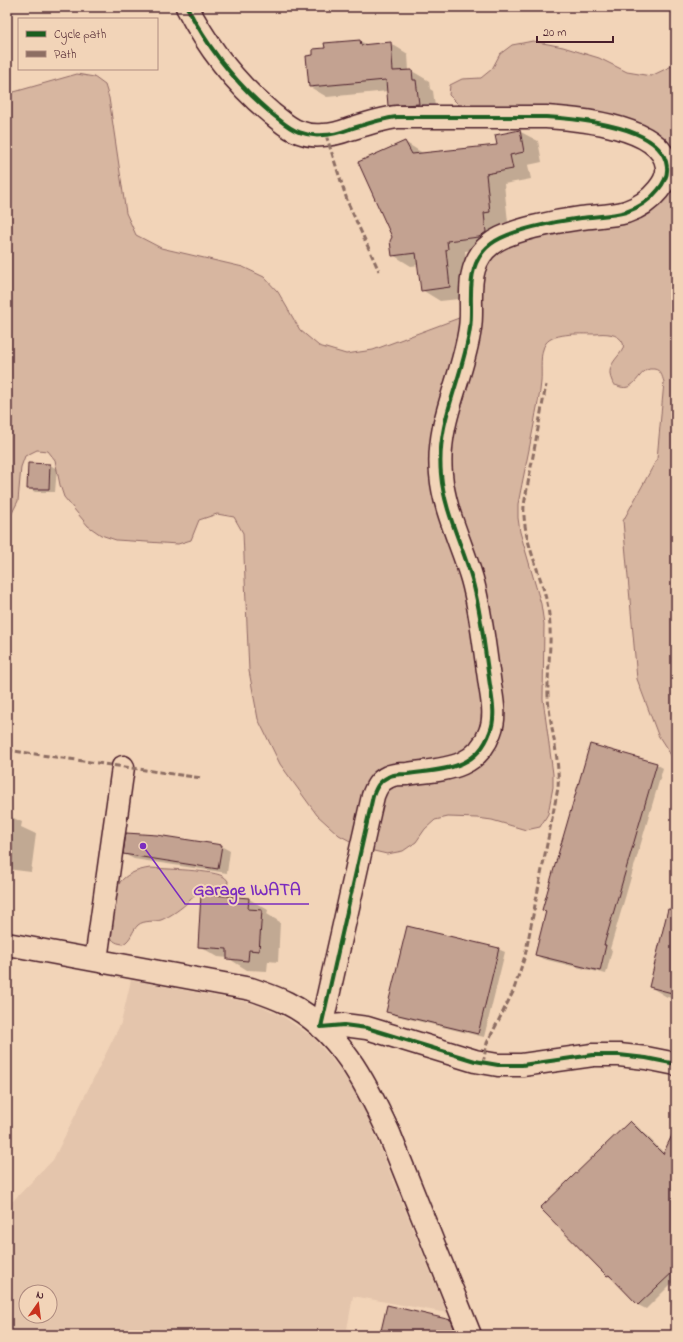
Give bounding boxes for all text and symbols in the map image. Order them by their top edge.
legend [18,18,158,70]
scale bar [537,18,613,44]
text: 20 m [543,24,566,42]
text: Cycle path [54,26,106,45]
text: Path [54,46,77,64]
callout: Garage IWATA [185,874,309,904]
text: Garage IWATA [193,878,301,905]
north arrow [18,1284,58,1324]
text: N [35,1287,46,1304]

